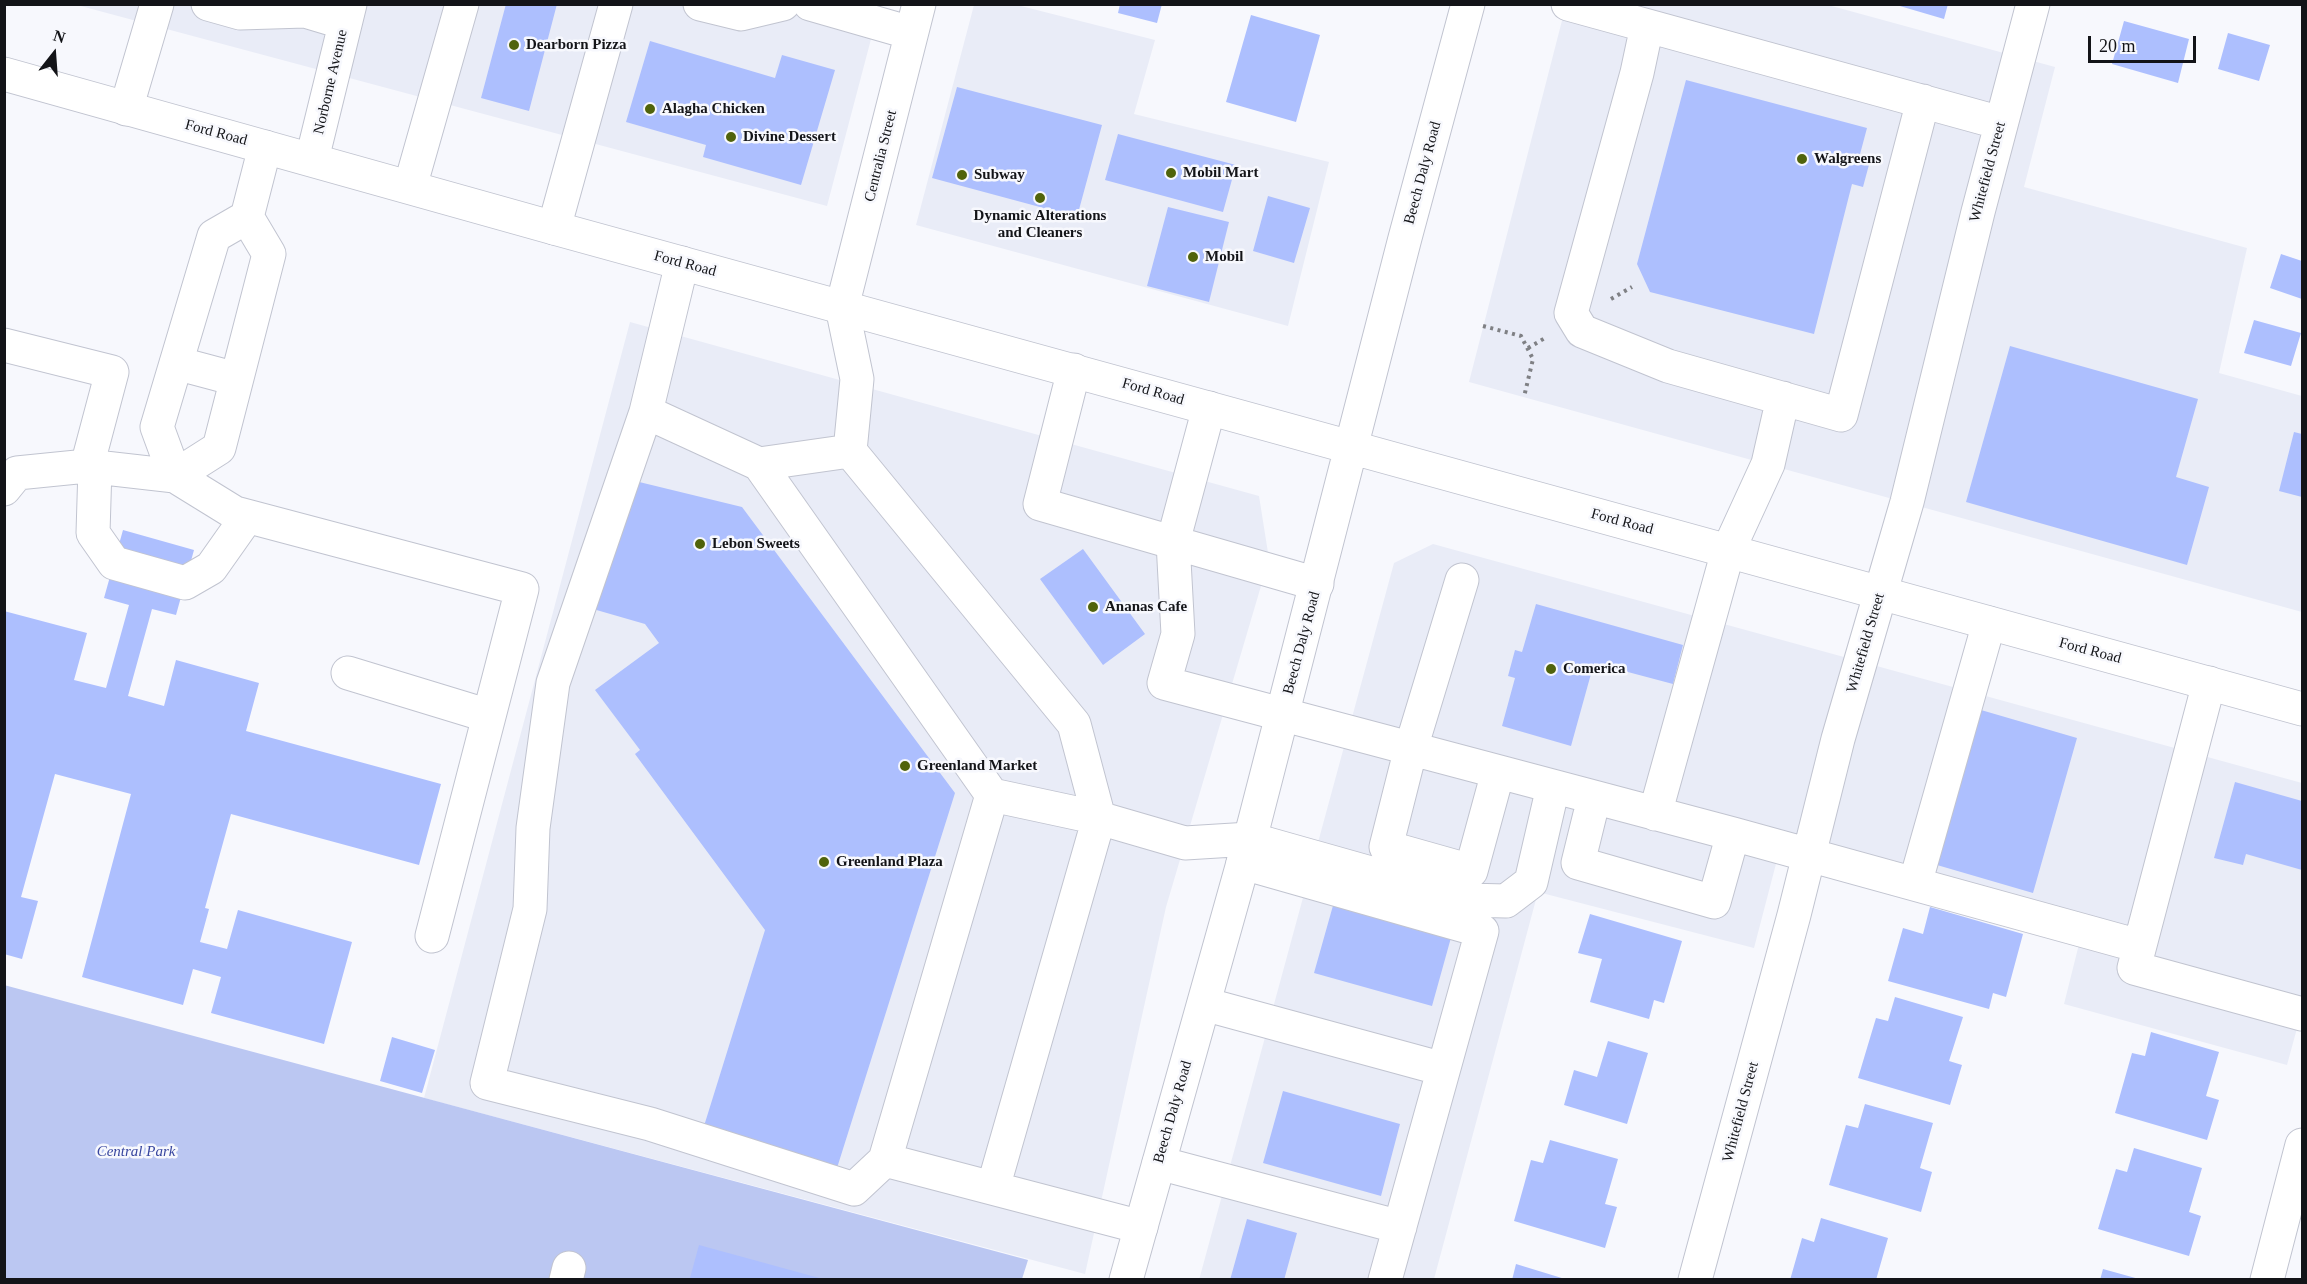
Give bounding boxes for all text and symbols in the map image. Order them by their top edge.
north arrow [24,24,84,84]
scale bar [2091,24,2199,62]
text: N [51,26,67,46]
street label: Norborne Avenue [310,28,352,136]
place label: Dearborn Pizza [526,36,626,54]
text: 20 m [2099,36,2136,56]
marker: Dearborn Pizza [507,38,521,52]
place label: Alagha Chicken [662,100,765,118]
marker: Alagha Chicken [643,102,657,116]
street label: Centralia Street [861,108,901,204]
street label: Ford Road [183,116,249,150]
street label: Beech Daly Road [1401,120,1445,226]
street label: Whitefield Street [1966,120,2010,224]
place label: Divine Dessert [743,128,836,146]
marker: Divine Dessert [724,130,738,144]
place label: Walgreens [1814,150,1881,168]
marker: Walgreens [1795,152,1809,166]
place label: Mobil Mart [1183,164,1258,182]
place label: Subway [974,166,1025,184]
marker: Mobil Mart [1164,166,1178,180]
marker: Subway [955,168,969,182]
marker: Dynamic Alterations and Cleaners [1033,191,1047,205]
place label: Dynamic Alterations and Cleaners [974,207,1106,242]
street label: Ford Road [652,247,718,281]
place label: Mobil [1205,248,1243,266]
marker: Mobil [1186,250,1200,264]
street label: Ford Road [1120,375,1186,409]
street label: Ford Road [1589,505,1655,539]
place label: Lebon Sweets [712,535,800,553]
marker: Lebon Sweets [693,537,707,551]
street label: Beech Daly Road [1280,590,1324,696]
street label: Whitefield Street [1843,591,1889,695]
place label: Ananas Cafe [1105,598,1187,616]
marker: Ananas Cafe [1086,600,1100,614]
street label: Ford Road [2057,634,2123,668]
place label: Comerica [1563,660,1625,678]
marker: Comerica [1544,662,1558,676]
place label: Greenland Market [917,757,1037,775]
marker: Greenland Market [898,759,912,773]
place label: Greenland Plaza [836,853,943,871]
marker: Greenland Plaza [817,855,831,869]
street label: Beech Daly Road [1150,1059,1196,1165]
street label: Whitefield Street [1719,1060,1763,1164]
park label: Central Park [97,1143,175,1161]

